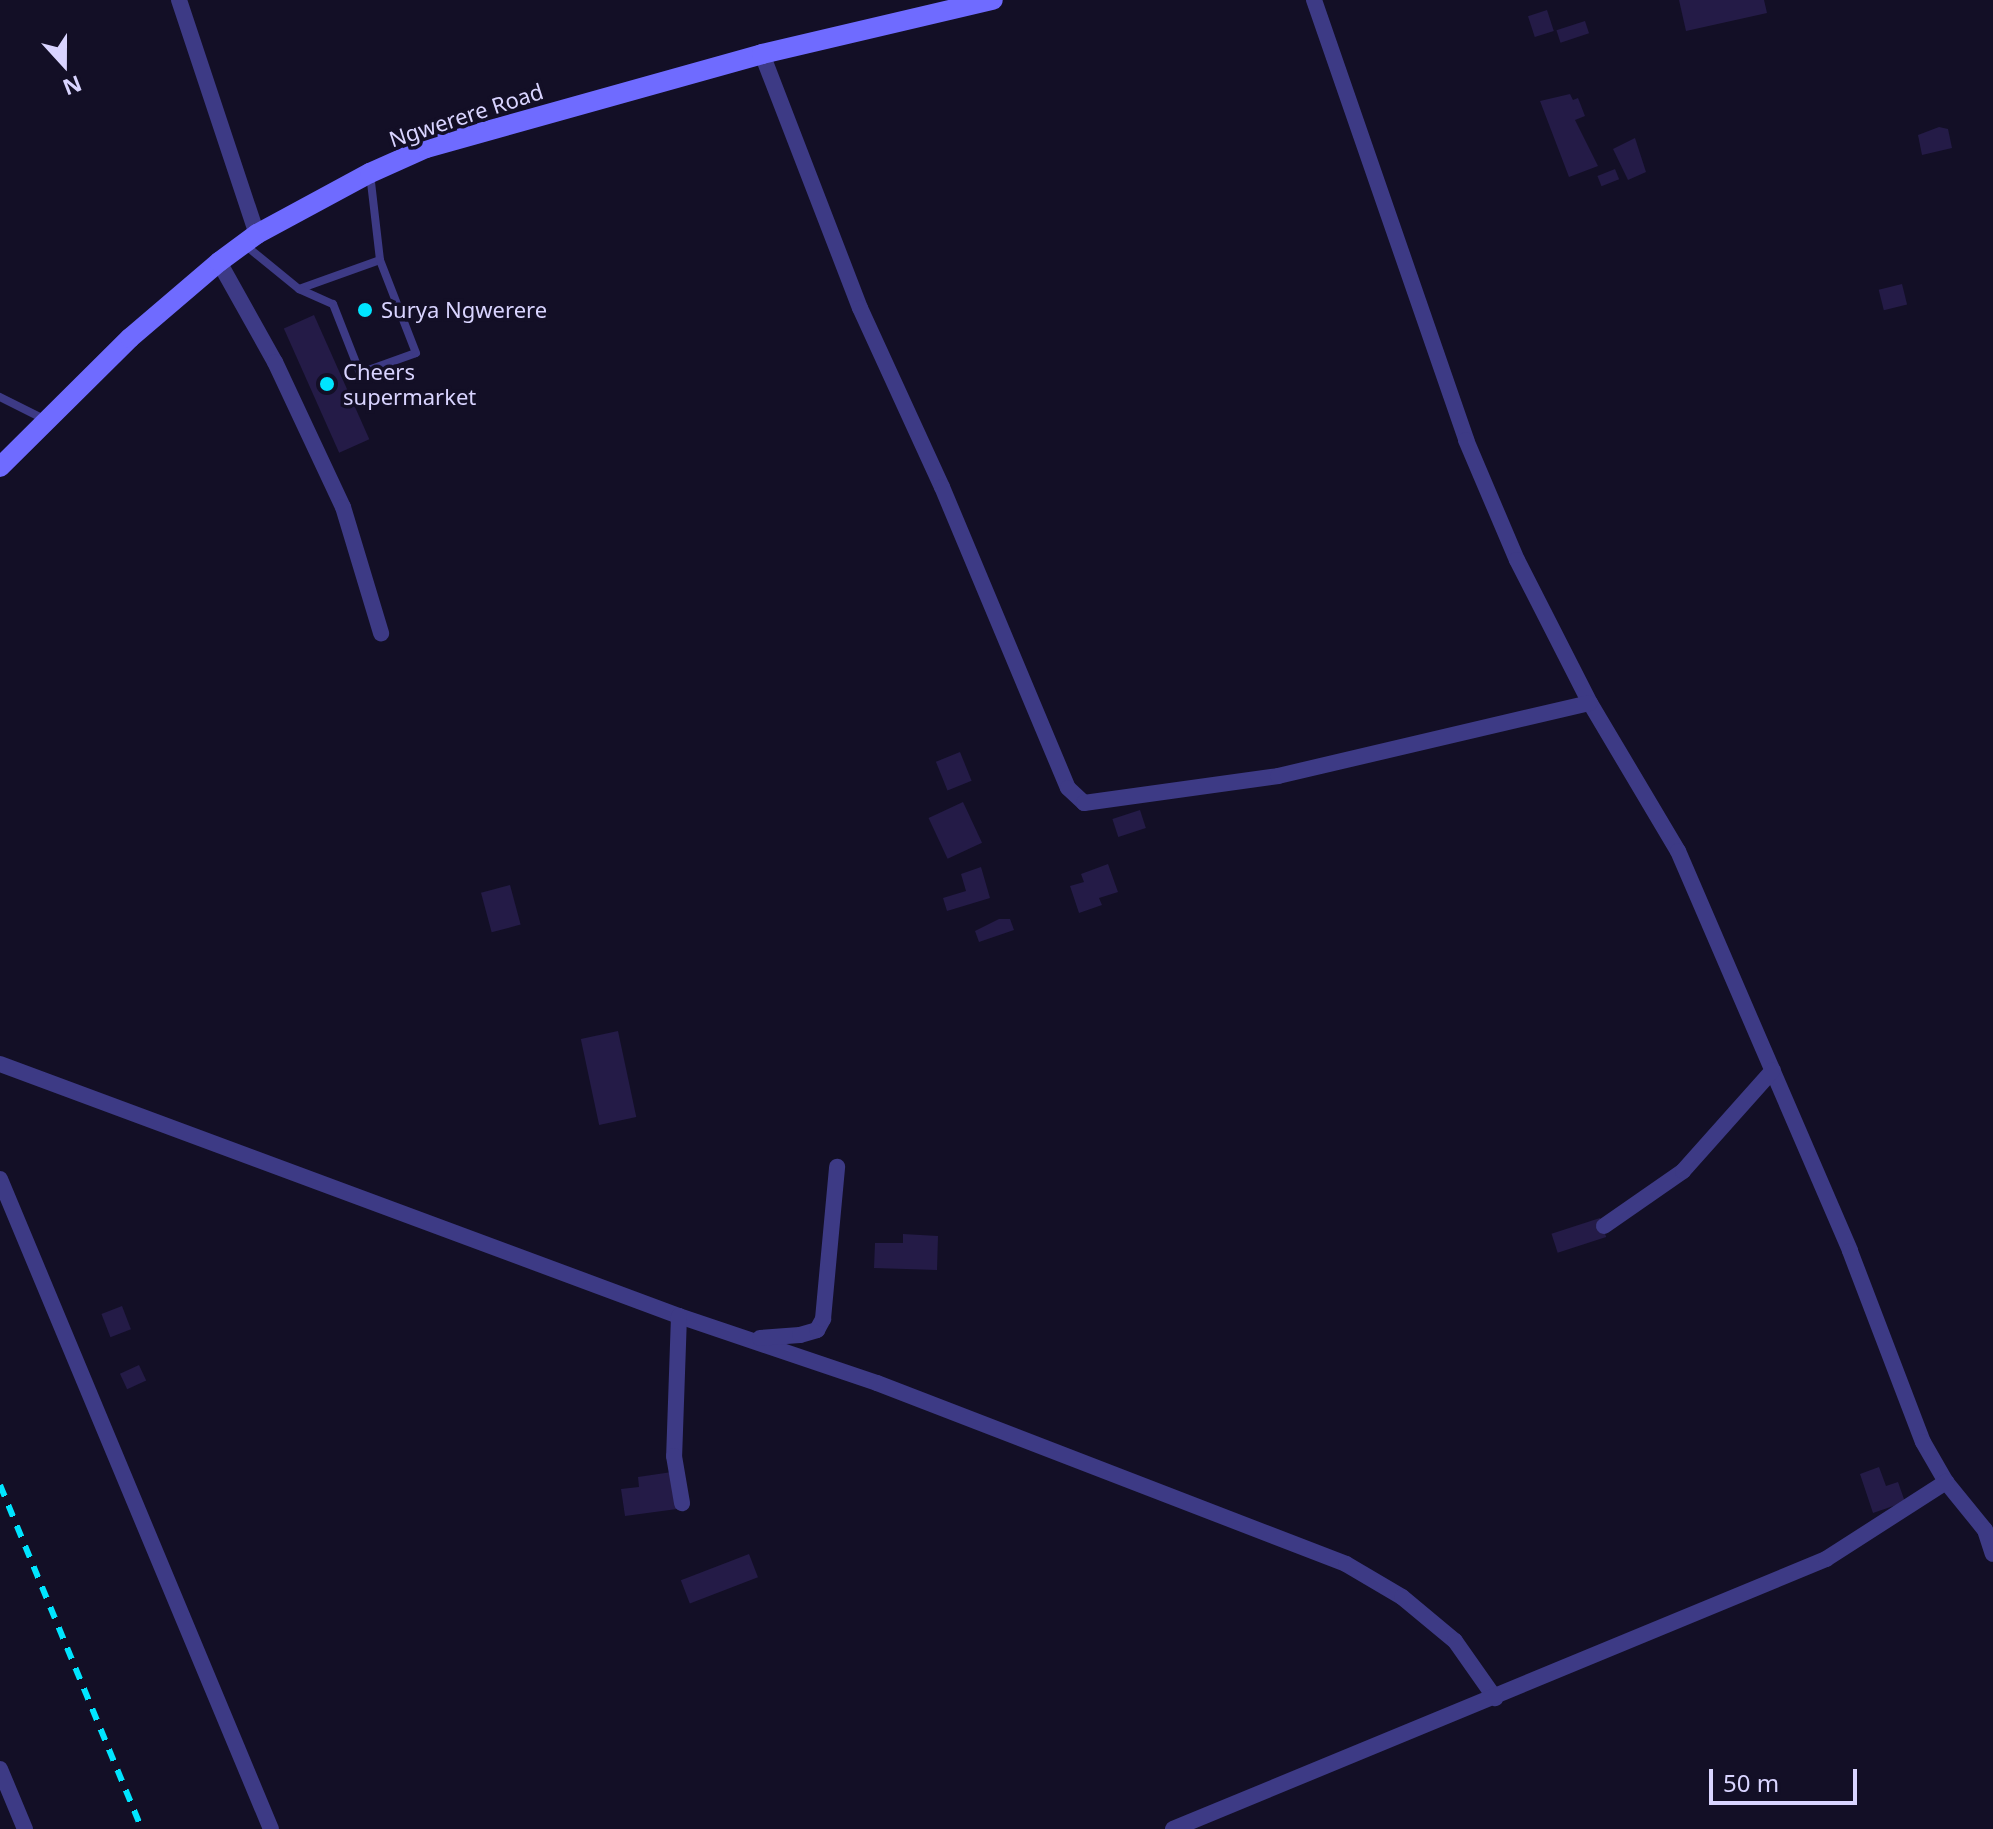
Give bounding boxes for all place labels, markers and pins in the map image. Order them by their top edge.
place label: Surya Ngwerere [381,297,547,323]
marker: Surya Ngwerere [356,301,374,319]
place label: Cheers supermarket [343,358,476,410]
marker: Cheers supermarket [318,375,336,393]

